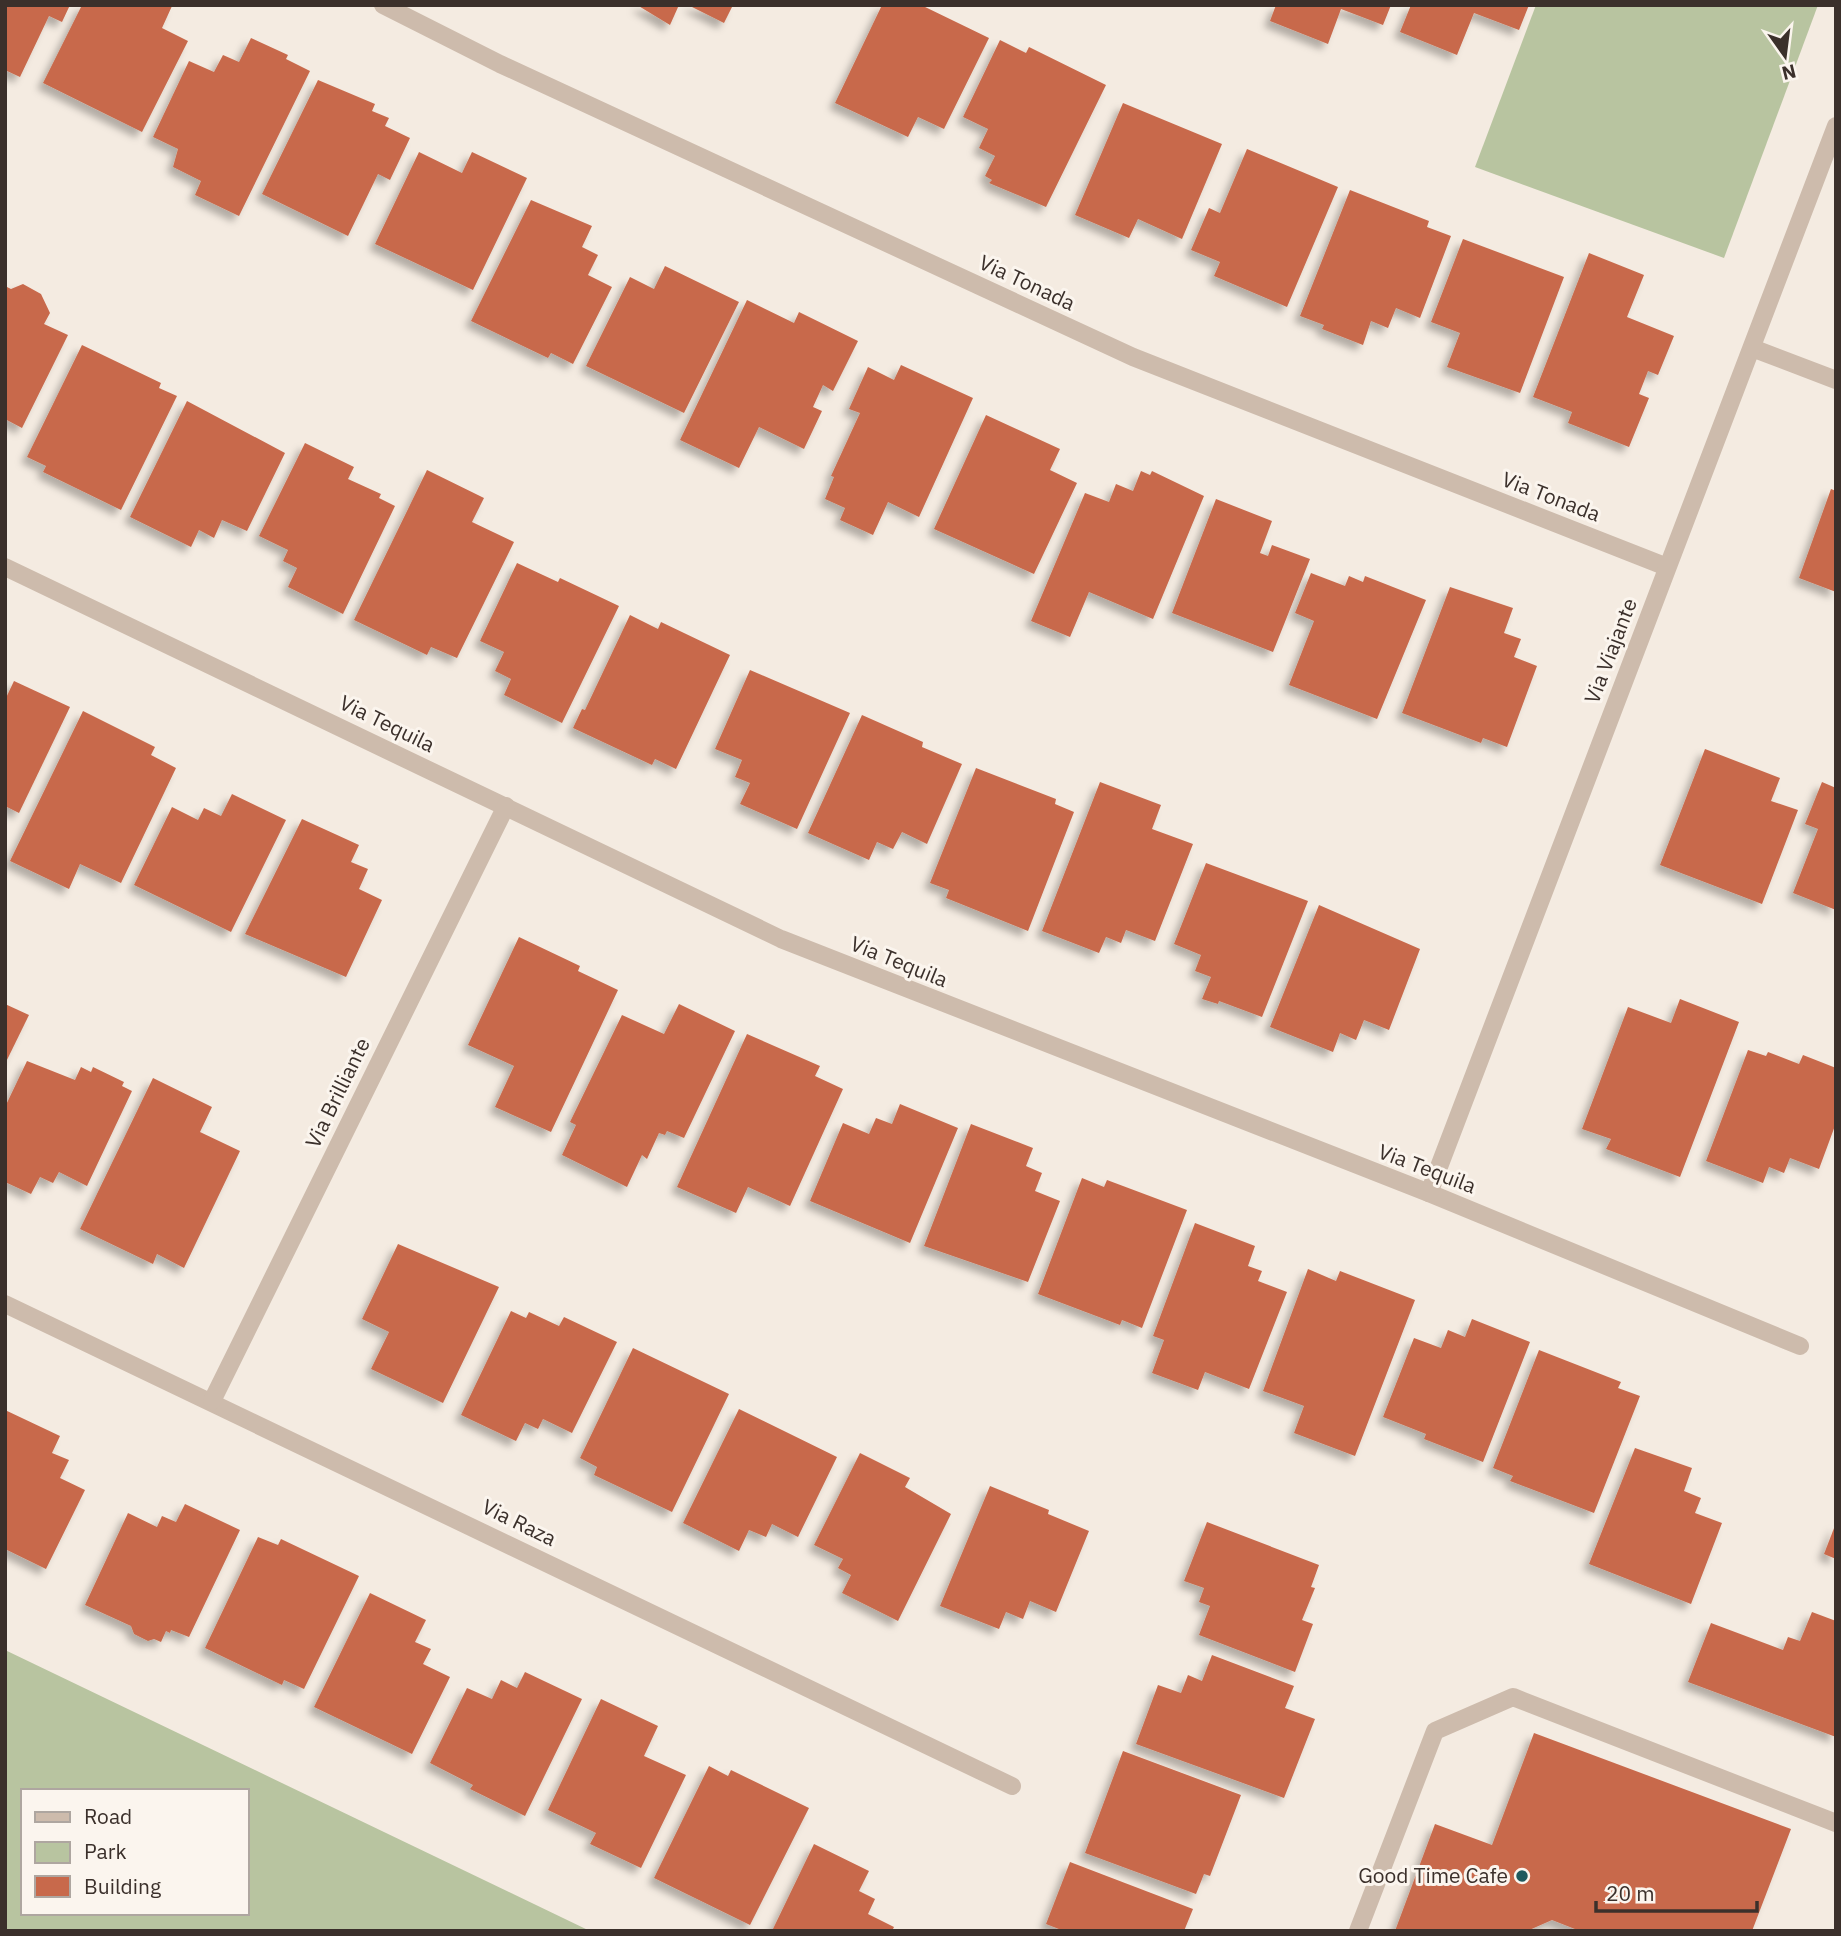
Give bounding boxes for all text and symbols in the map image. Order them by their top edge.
north arrow [1750,21,1820,91]
text: N [1780,59,1799,86]
street label: Via Tonada [975,248,1080,317]
street label: Via Tonada [1498,465,1605,528]
street label: Via Viajante [1577,594,1643,707]
street label: Via Tequila [335,688,440,758]
street label: Via Tequila [847,929,952,993]
street label: Via Brilliante [298,1033,376,1152]
street label: Via Tequila [1374,1137,1480,1200]
street label: Via Raza [478,1492,561,1552]
legend [21,1789,248,1915]
text: Road [84,1802,132,1830]
text: Park [84,1837,127,1865]
place label: Good Time Cafe [1358,1861,1508,1889]
marker: Good Time Cafe [1514,1868,1530,1884]
scale bar [1596,1870,1757,1914]
text: Building [84,1872,161,1900]
text: 20 m [1606,1879,1655,1907]

